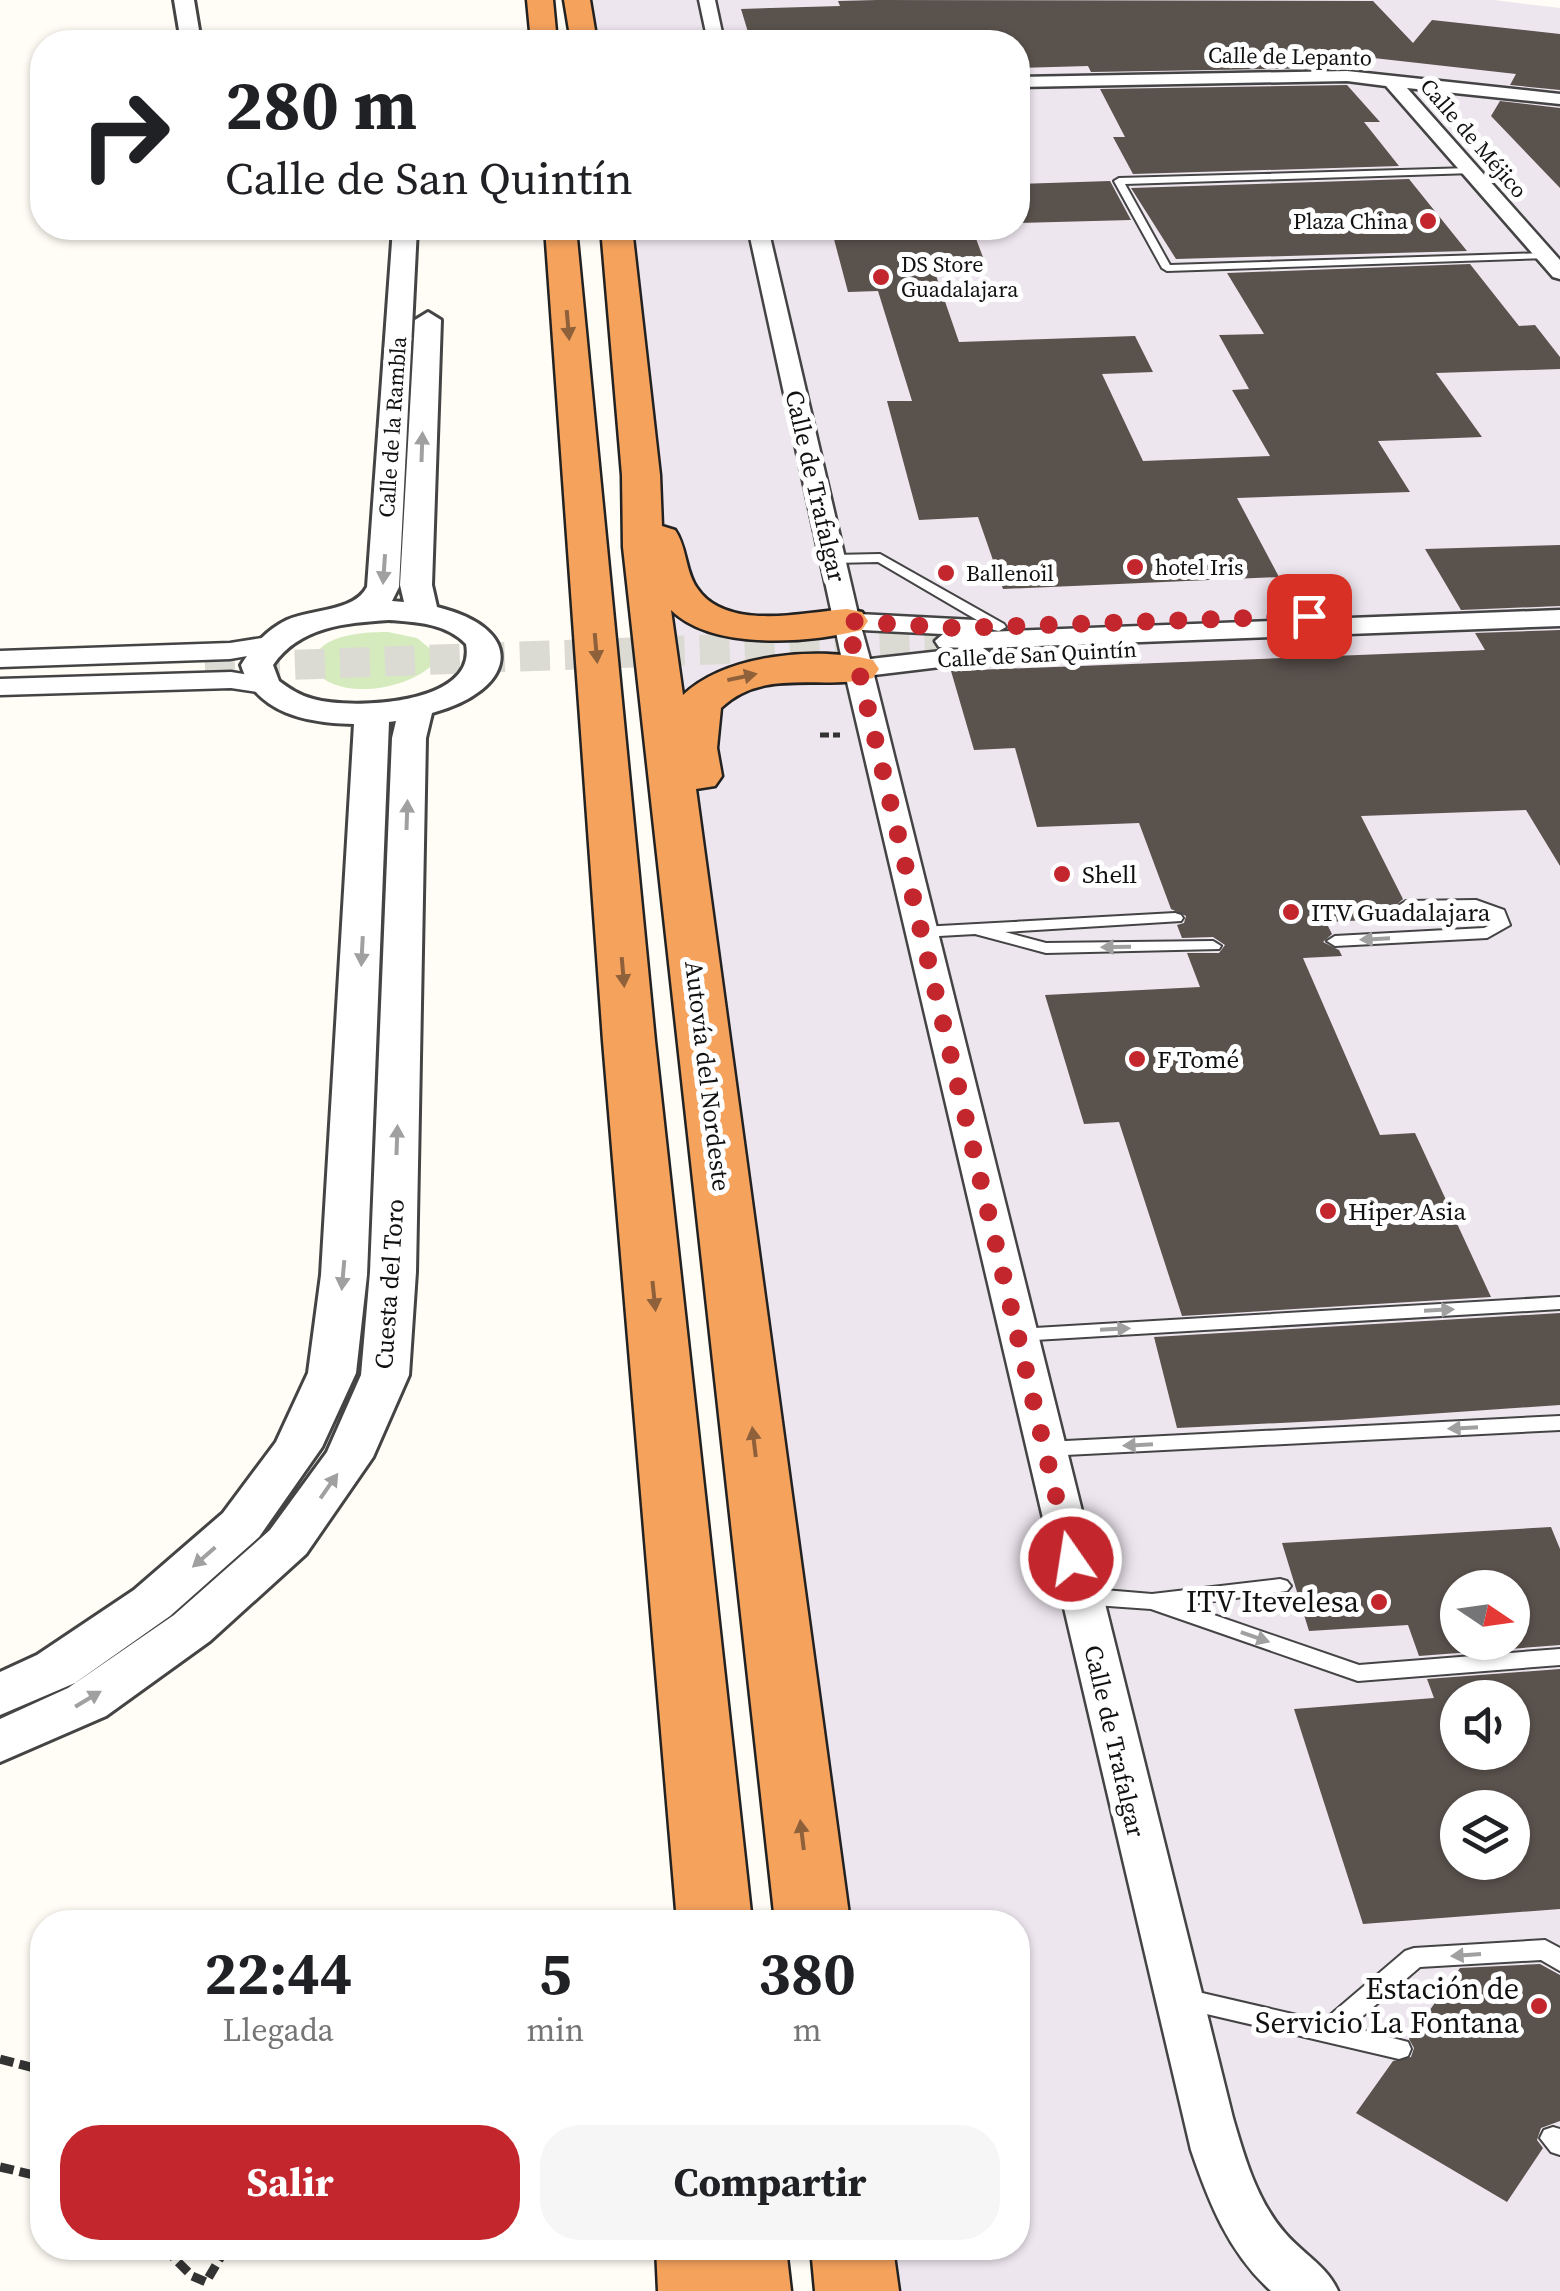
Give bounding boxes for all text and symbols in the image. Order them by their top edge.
street label: Calle de Lepanto [1208,40,1372,72]
text: 280 m [225,56,417,152]
icon: right [60,70,190,200]
street label: Calle de Méjico [1414,72,1534,204]
text: Calle de San Quintín [225,147,633,209]
place label: Plaza China [1293,206,1409,236]
marker: Plaza China [1417,210,1439,232]
place label: DS Store Guadalajara [901,249,1019,304]
marker: DS Store Guadalajara [870,266,892,288]
one-way arrow [561,309,577,341]
street label: Calle de la Rambla [371,335,413,518]
street label: Calle de Trafalgar [777,387,855,586]
one-way arrow [414,431,430,462]
place label: hotel Iris [1155,552,1243,582]
one-way arrow [375,554,391,586]
marker: hotel Iris [1124,556,1146,578]
place label: Ballenoil [966,558,1054,588]
marker: Ballenoil [935,562,957,584]
pin [1267,574,1352,659]
icon: arrive [1282,589,1337,644]
one-way arrow [588,633,604,665]
street label: Calle de San Quintín [937,634,1137,674]
one-way arrow [727,668,758,684]
one-way arrow [399,799,415,831]
place label: Shell [1082,857,1137,891]
marker: Shell [1051,863,1073,885]
place label: ITV Guadalajara [1311,895,1491,929]
marker: ITV Guadalajara [1280,901,1302,923]
one-way arrow [1358,931,1390,947]
one-way arrow [354,935,370,967]
one-way arrow [1099,939,1131,955]
one-way arrow [615,957,631,989]
street label: Autovía del Nordeste [677,959,739,1193]
place label: F Tomé [1157,1042,1239,1076]
marker: F Tomé [1126,1048,1148,1070]
one-way arrow [389,1123,405,1155]
place label: Hiper Asia [1348,1194,1467,1228]
street label: Cuesta del Toro [366,1198,412,1370]
marker: Hiper Asia [1317,1200,1339,1222]
one-way arrow [335,1260,351,1292]
one-way arrow [646,1280,662,1312]
one-way arrow [1424,1302,1456,1318]
one-way arrow [1100,1321,1131,1337]
one-way arrow [1446,1420,1478,1436]
one-way arrow [745,1426,761,1457]
one-way arrow [1122,1437,1154,1453]
one-way arrow [318,1472,338,1499]
position arrow [1019,1507,1123,1611]
one-way arrow [192,1545,217,1567]
north arrow [1440,1570,1530,1660]
map controls [1440,1570,1530,1880]
place label: ITV Itevelesa [1186,1581,1360,1622]
marker: ITV Itevelesa [1368,1591,1390,1613]
one-way arrow [1241,1631,1271,1646]
street label: Calle de Trafalgar [1076,1642,1154,1841]
button: sound [1440,1680,1530,1770]
one-way arrow [74,1691,102,1708]
button: layers [1440,1790,1530,1880]
one-way arrow [794,1818,810,1850]
text: 22:44 [204,1932,352,2014]
text: 5 [539,1932,572,2014]
text: 380 [758,1932,856,2014]
one-way arrow [1450,1947,1482,1963]
place label: Estación de Servicio La Fontana [1255,1968,1520,2043]
marker: Estación de Servicio La Fontana [1528,1995,1550,2017]
text: Llegada [223,2008,334,2052]
text: min [526,2008,584,2052]
text: m [793,2008,821,2052]
button: Salir [60,2125,520,2240]
button: Compartir [540,2125,1000,2240]

